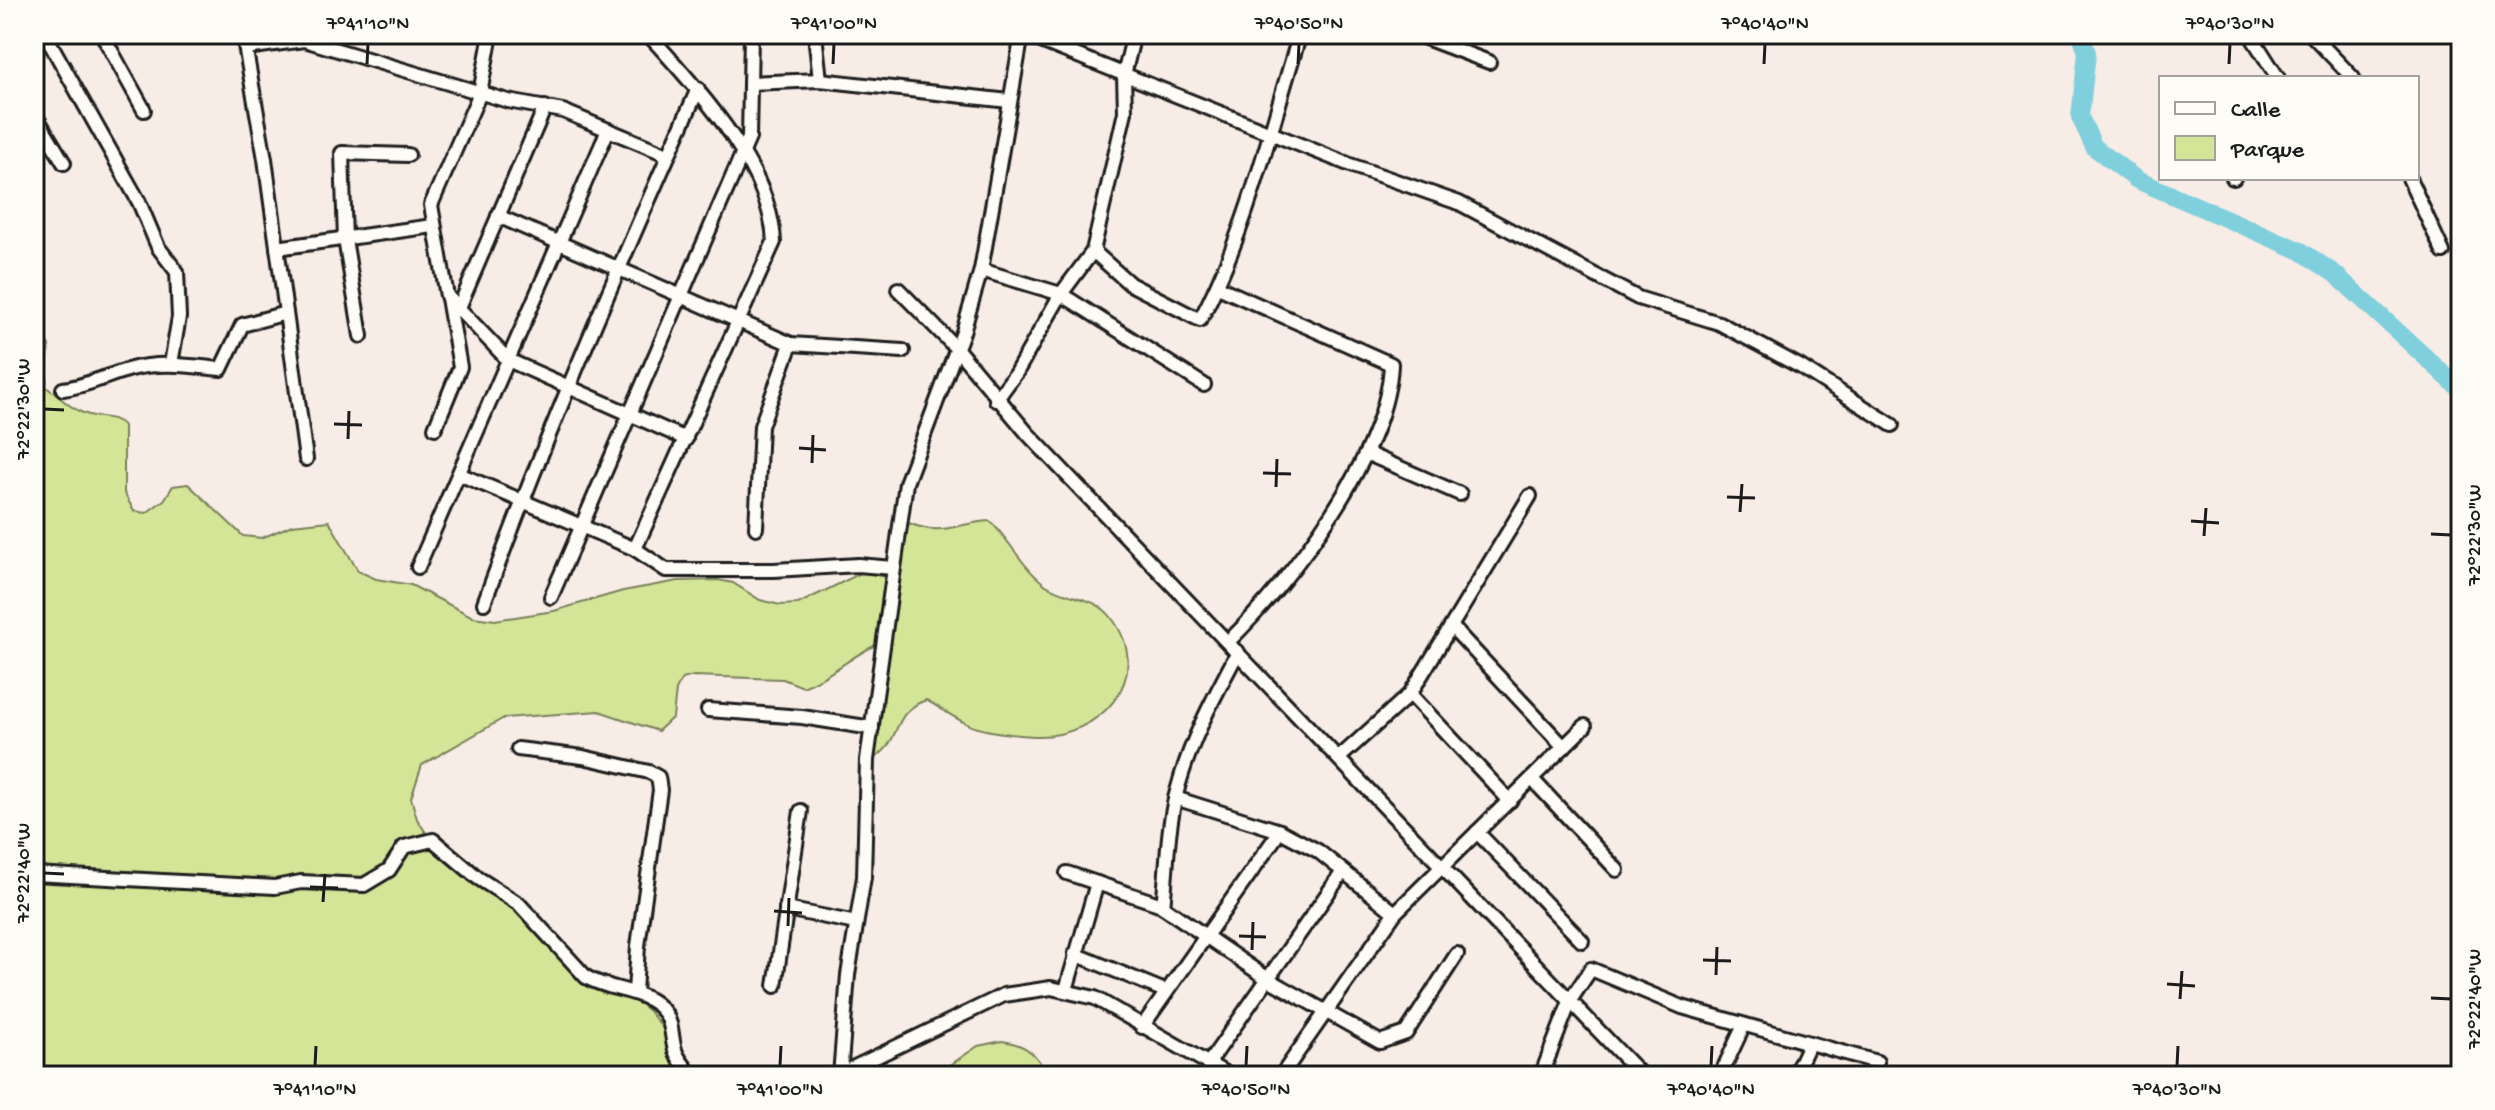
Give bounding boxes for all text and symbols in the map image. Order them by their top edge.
text: 7°41'10"N [326,14,409,37]
text: 7°41'00"N [790,14,877,37]
text: 7°40'50"N [1254,14,1343,37]
text: 7°40'40"N [1720,14,1809,37]
text: 7°40'30"N [2185,14,2274,37]
legend [2159,76,2419,180]
text: Calle [2231,97,2281,126]
text: Parque [2230,137,2305,166]
text: 72°22'30"W [14,359,37,460]
text: 72°22'30"W [2465,485,2488,586]
text: 72°22'40"W [14,823,37,924]
text: 72°22'40"W [2465,949,2488,1050]
text: 7°41'10"N [273,1080,356,1103]
text: 7°41'00"N [736,1080,823,1103]
text: 7°40'50"N [1201,1080,1290,1103]
text: 7°40'40"N [1666,1080,1755,1103]
text: 7°40'30"N [2132,1080,2221,1103]

